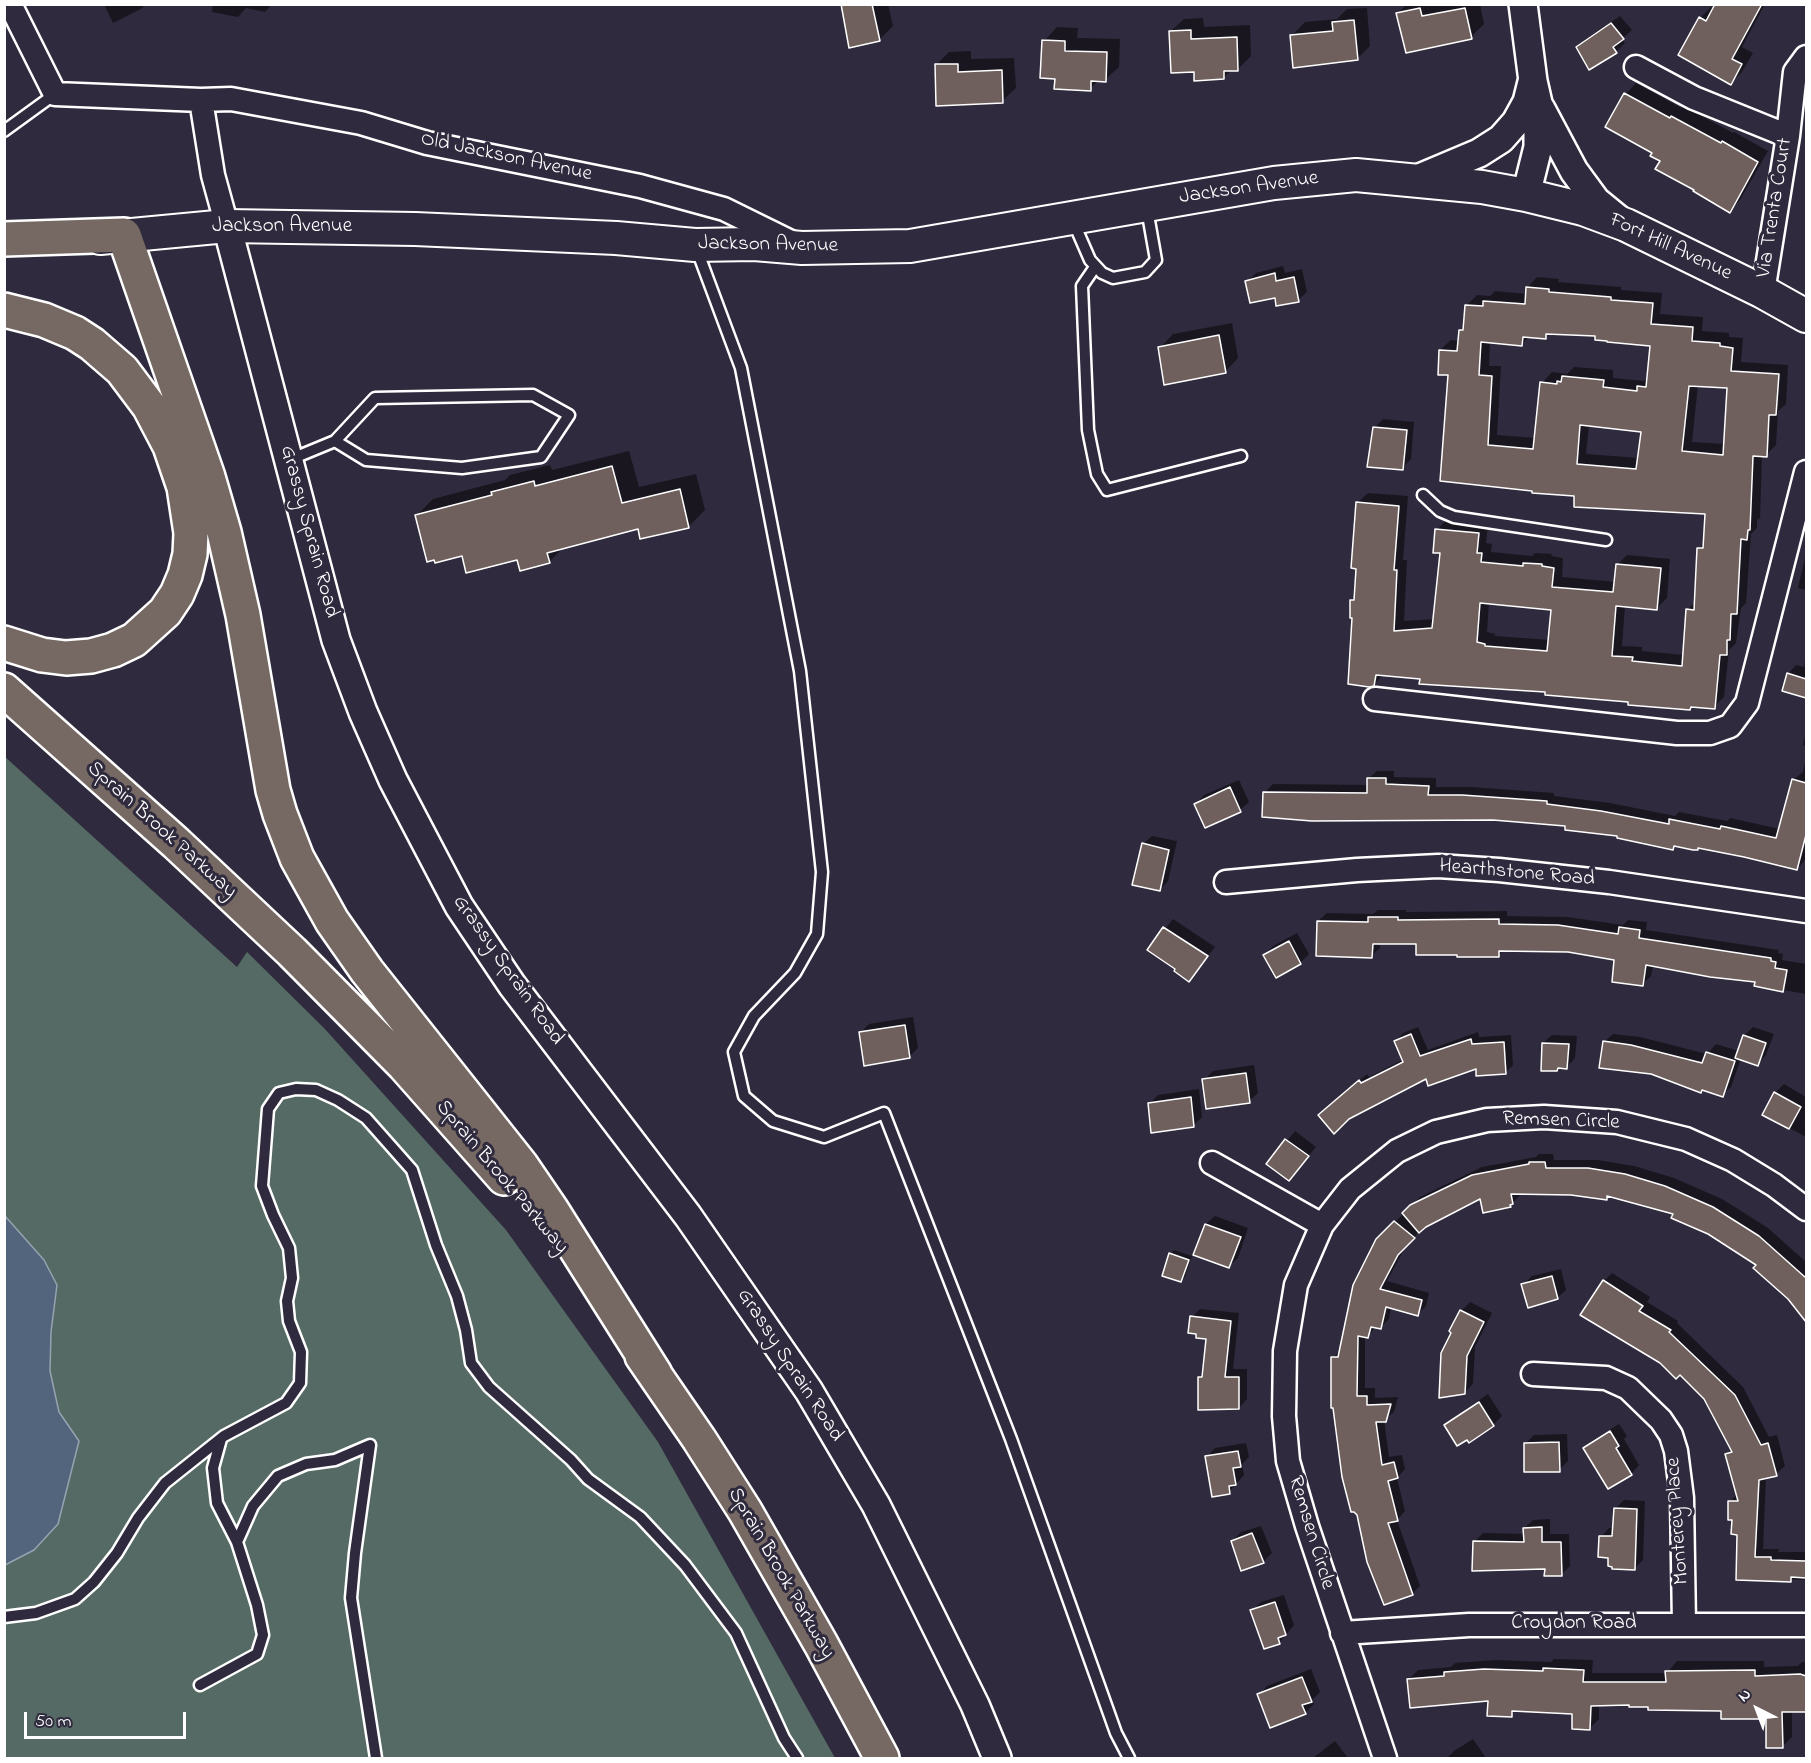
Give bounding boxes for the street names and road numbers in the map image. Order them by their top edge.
street label: Old Jackson Avenue [418,128,594,188]
street label: Via Trenta Court [1753,136,1799,280]
street label: Jackson Avenue [1178,167,1320,211]
street label: Fort Hill Avenue [1605,209,1735,287]
street label: Jackson Avenue [212,215,352,241]
street label: Jackson Avenue [698,232,838,260]
street label: Grassy Sprain Road [273,443,343,621]
street label: Sprain Brook Parkway [81,757,241,905]
street label: Hearthstone Road [1438,855,1596,893]
street label: Grassy Sprain Road [446,891,568,1051]
street label: Sprain Brook Parkway [429,1096,573,1260]
street label: Remsen Circle [1502,1107,1620,1137]
street label: Grassy Sprain Road [730,1285,848,1447]
street label: Monterey Place [1662,1456,1696,1586]
street label: Remsen Circle [1281,1473,1339,1593]
street label: Sprain Brook Parkway [721,1484,839,1664]
street label: Croydon Road [1511,1612,1637,1638]

